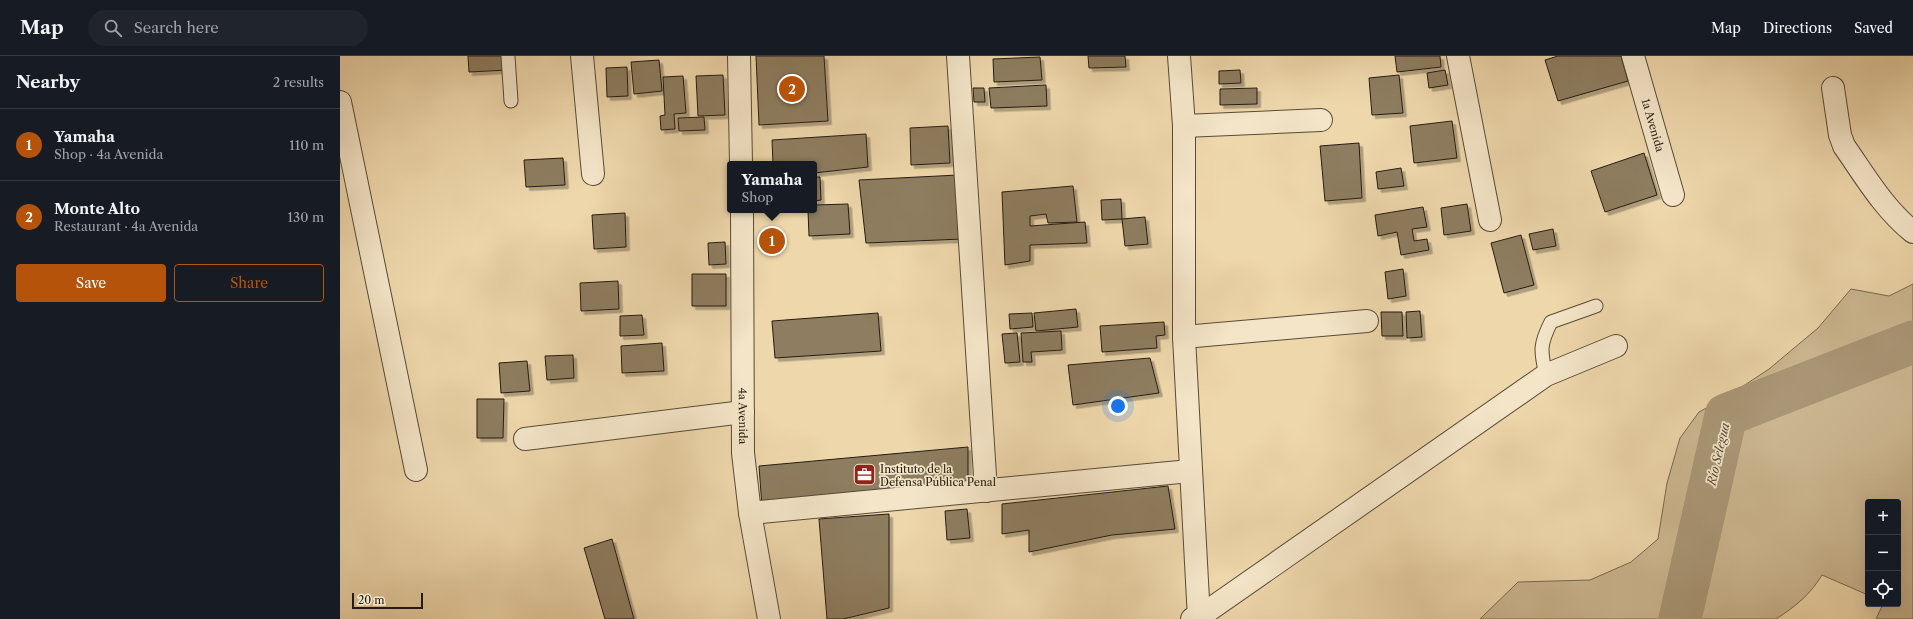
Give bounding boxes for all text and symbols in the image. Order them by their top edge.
search box [88,10,368,46]
text: Map [20,16,64,39]
icon: search [102,17,124,39]
text: Search here [134,18,219,37]
text: Map [1711,19,1741,37]
text: Directions [1763,19,1832,37]
text: Saved [1854,19,1893,37]
text: Nearby [16,72,80,92]
text: 2 results [273,74,324,90]
pin: 2 [779,74,805,104]
street label: 1a Avenida [1639,97,1667,154]
text: Yamaha [54,127,115,146]
text: 1 [26,137,32,153]
text: 110 m [289,137,324,153]
text: Shop · 4a Avenida [54,146,163,162]
popup [727,161,817,213]
text: Yamaha [741,170,803,189]
text: Shop [741,189,773,205]
text: Monte Alto [54,199,140,218]
text: 2 [25,209,33,225]
text: 130 m [288,209,324,225]
text: Restaurant · 4a Avenida [54,218,198,234]
pin: 1 [759,226,785,256]
button: Save [16,264,166,302]
button: Share [174,264,324,302]
street label: 4a Avenida [736,388,750,445]
your location [1108,396,1128,416]
water label: Río Selegua [1703,421,1732,488]
office icon: Instituto de la Defensa Pública Penal [851,462,877,488]
place label: Instituto de la Defensa Pública Penal [880,462,997,489]
map controls [1865,499,1901,607]
button: + [1865,499,1901,535]
button: − [1865,535,1901,571]
button: locate [1865,571,1901,607]
scale bar [352,591,423,610]
text: 20 m [358,593,384,607]

